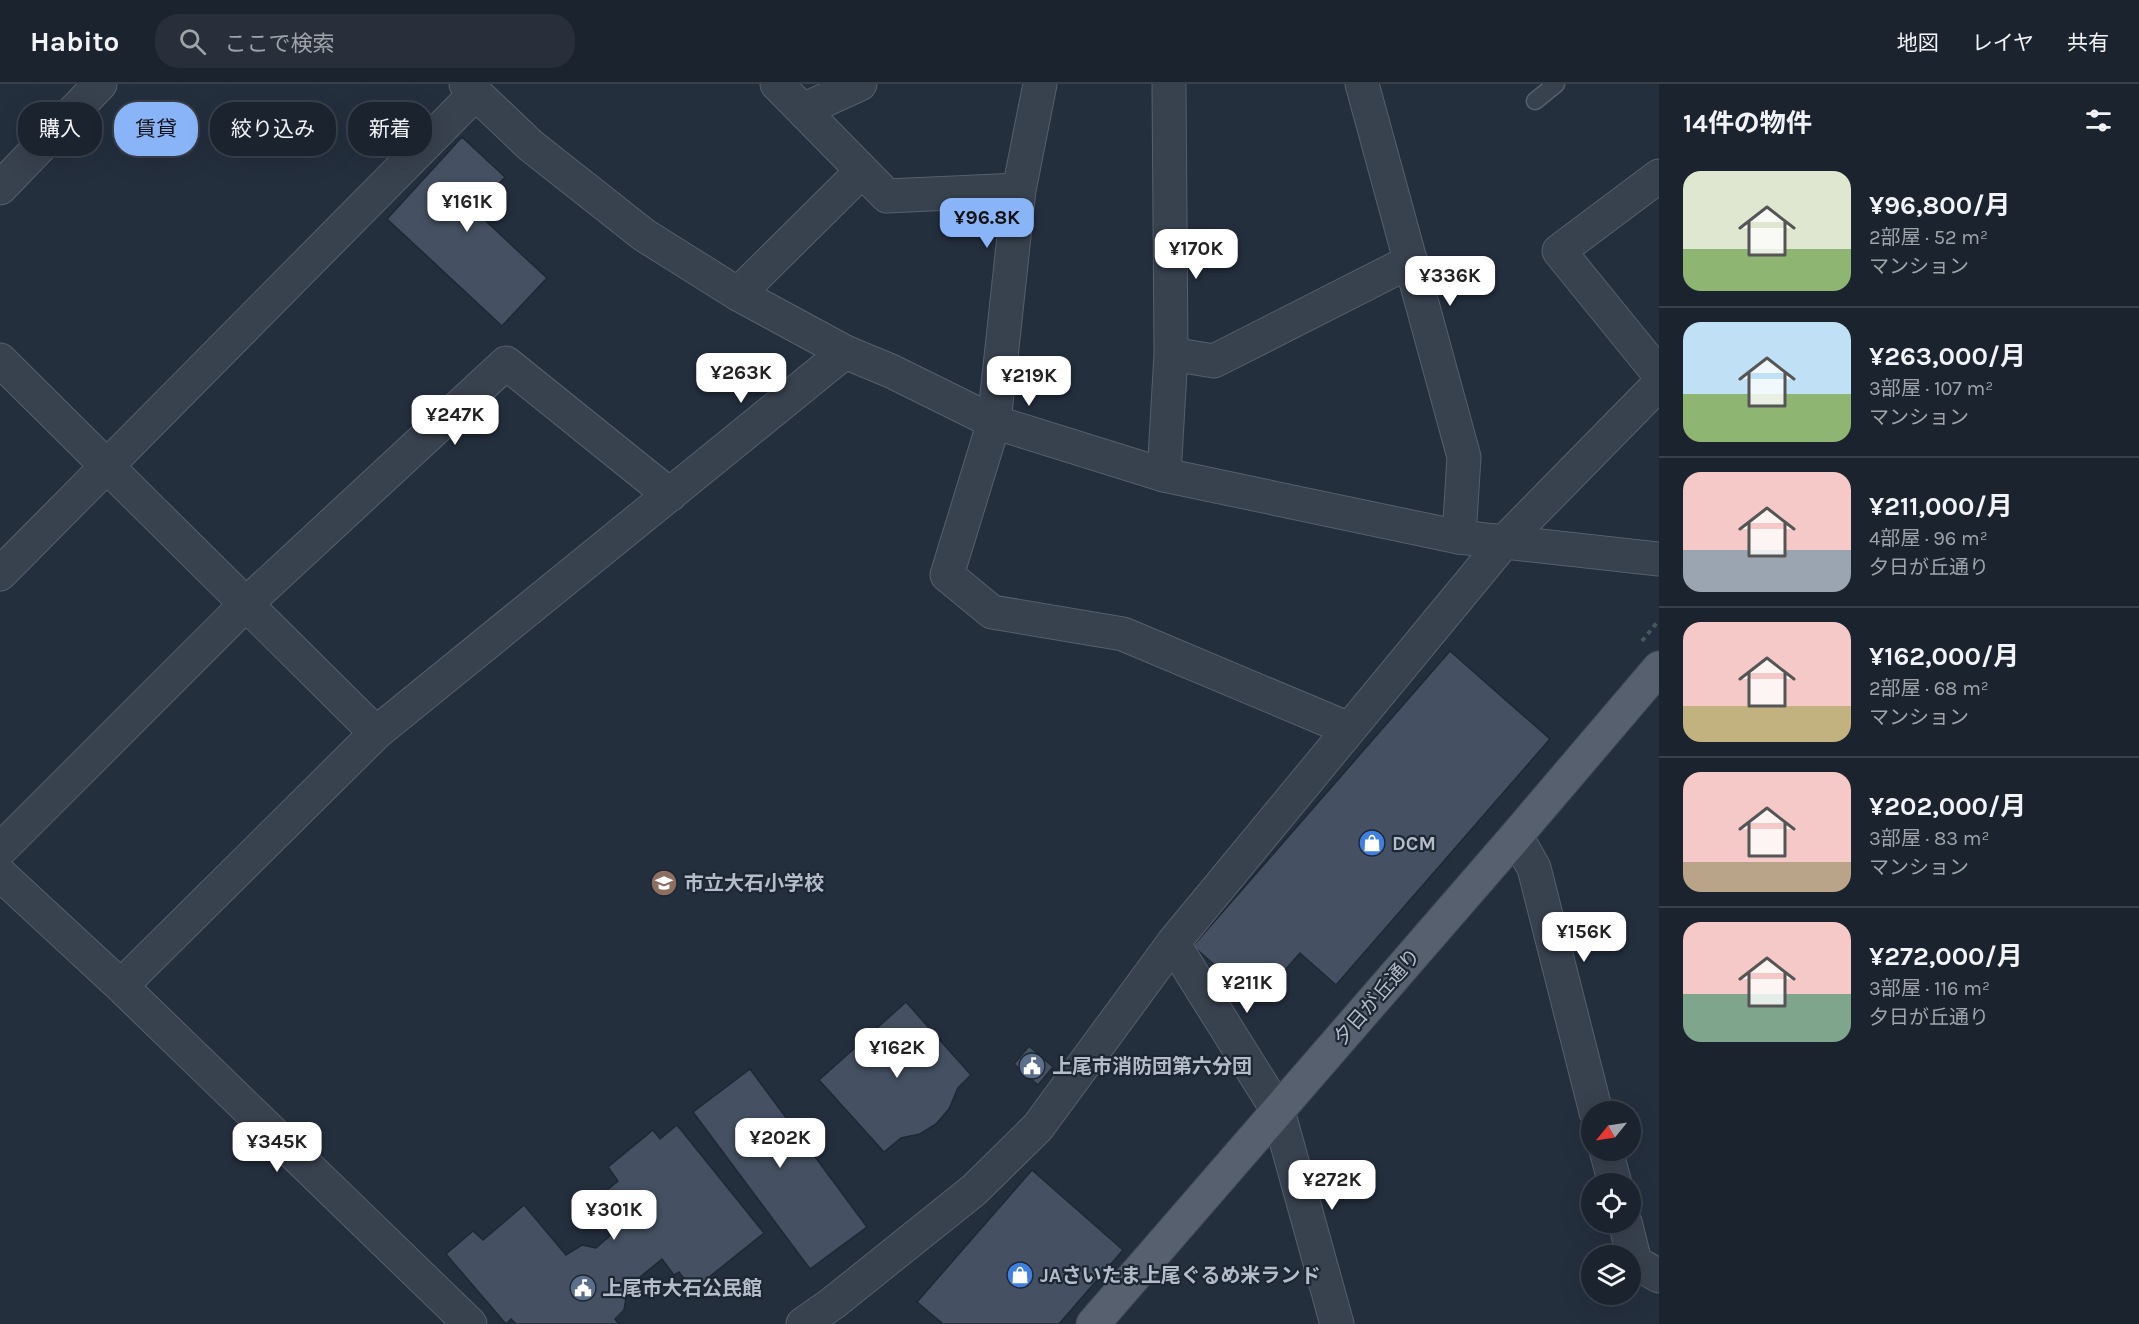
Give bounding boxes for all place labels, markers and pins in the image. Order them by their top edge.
pin: ¥161K [425,182,509,233]
pin: ¥96.8K [938,198,1036,249]
pin: ¥170K [1154,229,1238,280]
pin: ¥336K [1408,256,1492,307]
pin: ¥263K [699,353,783,404]
pin: ¥219K [987,356,1071,407]
pin: ¥247K [413,395,497,446]
shop icon: DCM [1357,828,1387,858]
place label: DCM [1392,832,1436,855]
school or university icon: 市立大石小学校 [649,868,679,898]
place label: 市立大石小学校 [684,872,824,895]
pin: ¥156K [1542,912,1626,963]
pin: ¥211K [1205,963,1289,1014]
pin: ¥162K [855,1028,939,1079]
public building icon: 上尾市消防団第六分団 [1017,1051,1047,1081]
place label: 上尾市消防団第六分団 [1052,1055,1252,1078]
pin: ¥202K [738,1118,822,1169]
pin: ¥345K [235,1122,319,1173]
pin: ¥272K [1290,1160,1374,1211]
pin: ¥301K [572,1190,656,1241]
shop icon: JAさいたま上尾ぐるめ米ランド [1005,1260,1035,1290]
place label: JAさいたま上尾ぐるめ米ランド [1040,1264,1320,1287]
public building icon: 上尾市大石公民館 [568,1273,598,1303]
place label: 上尾市大石公民館 [602,1277,762,1300]

